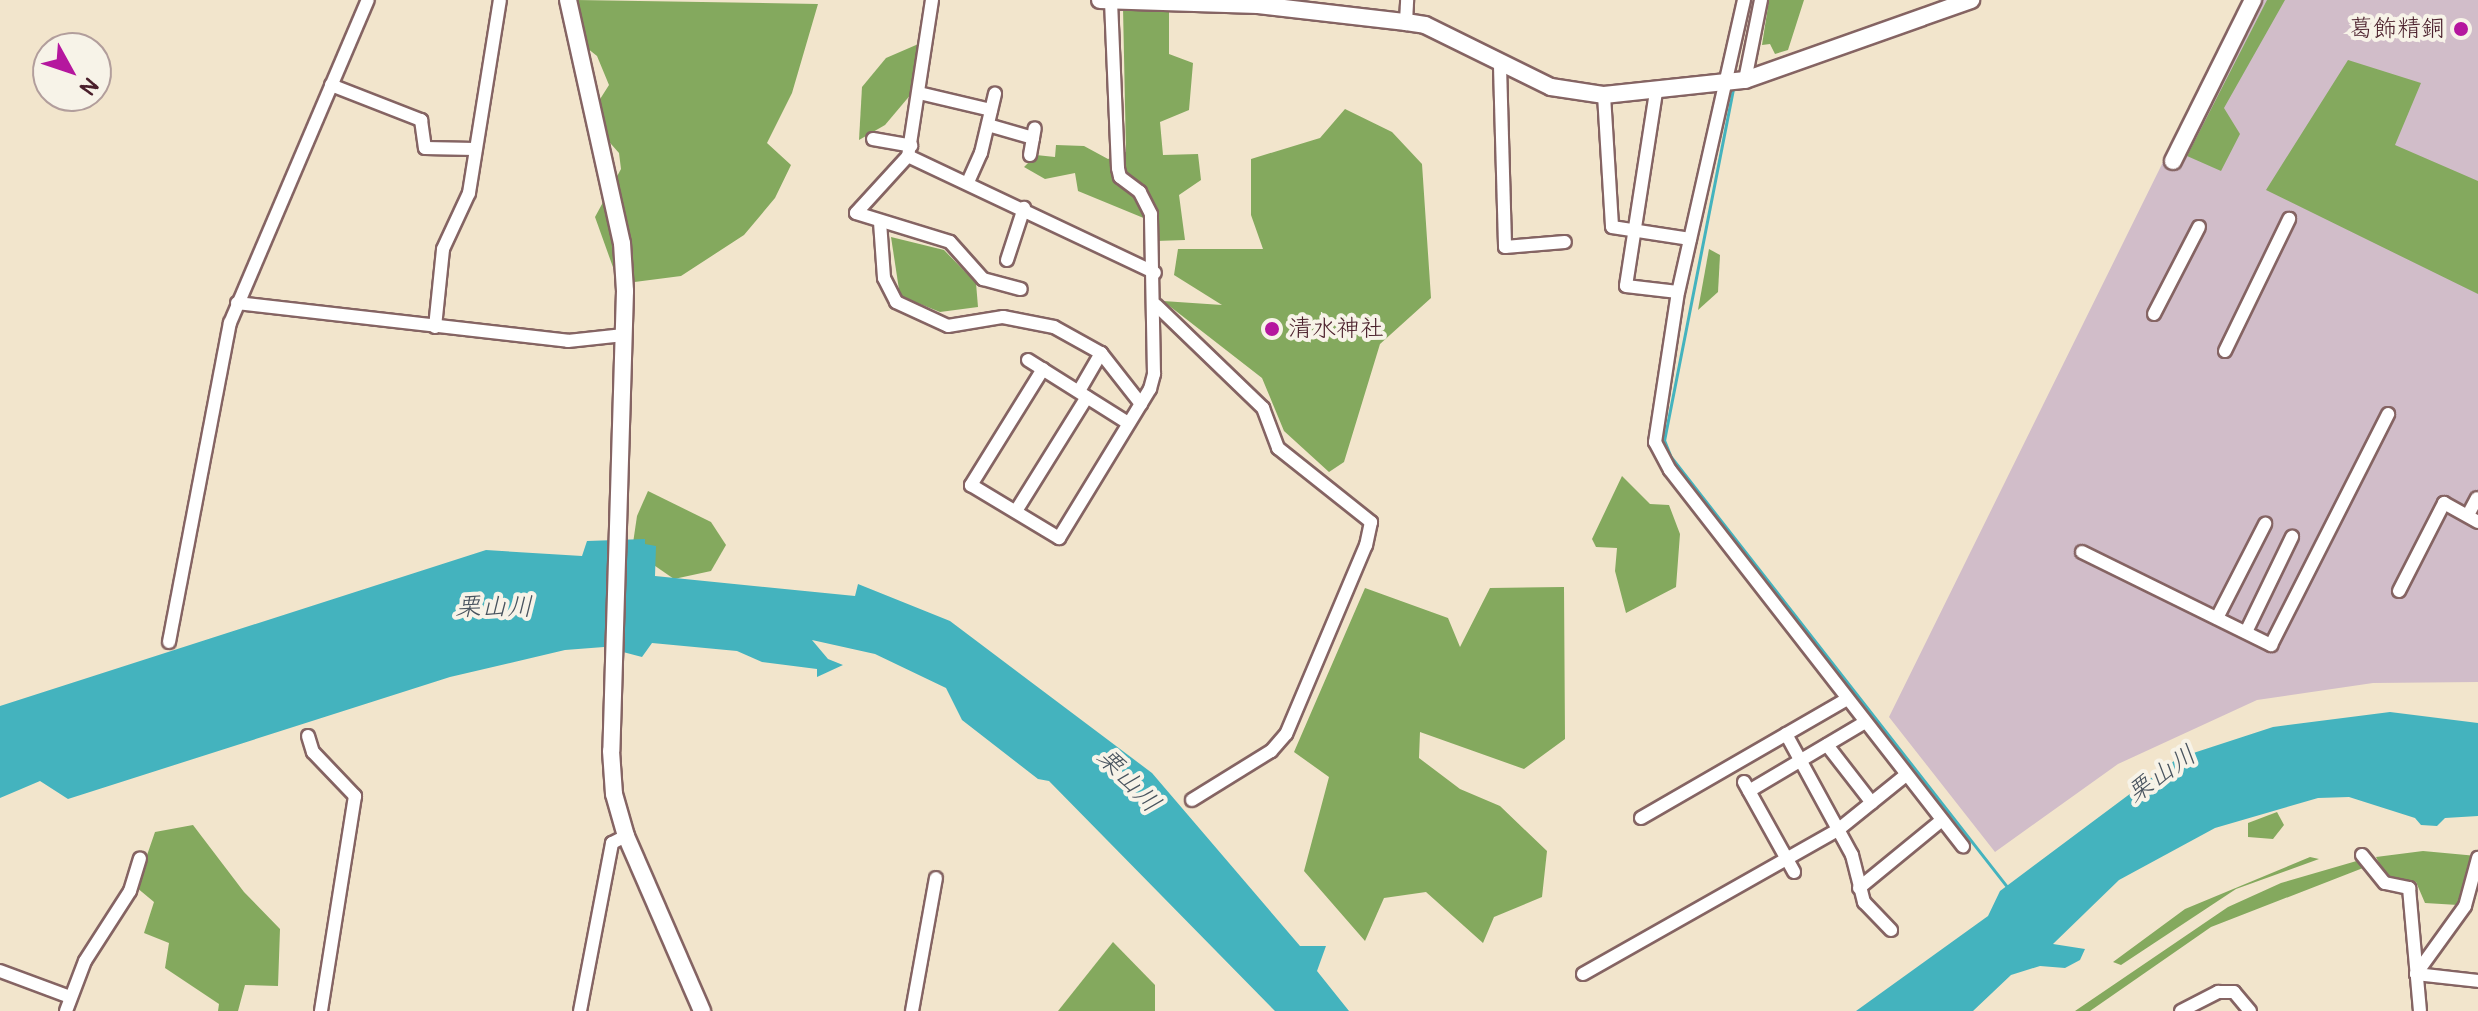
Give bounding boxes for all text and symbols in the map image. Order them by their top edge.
place label: 葛飾精銅 [2349,15,2445,43]
marker: 葛飾精銅 [2452,20,2470,38]
north arrow [32,32,112,112]
text: N [73,71,104,101]
place label: 清水神社 [1288,315,1384,343]
marker: 清水神社 [1263,320,1281,338]
water label: 栗山川 [455,592,533,624]
water label: 栗山川 [2121,740,2203,810]
water label: 栗山川 [1090,742,1166,820]

